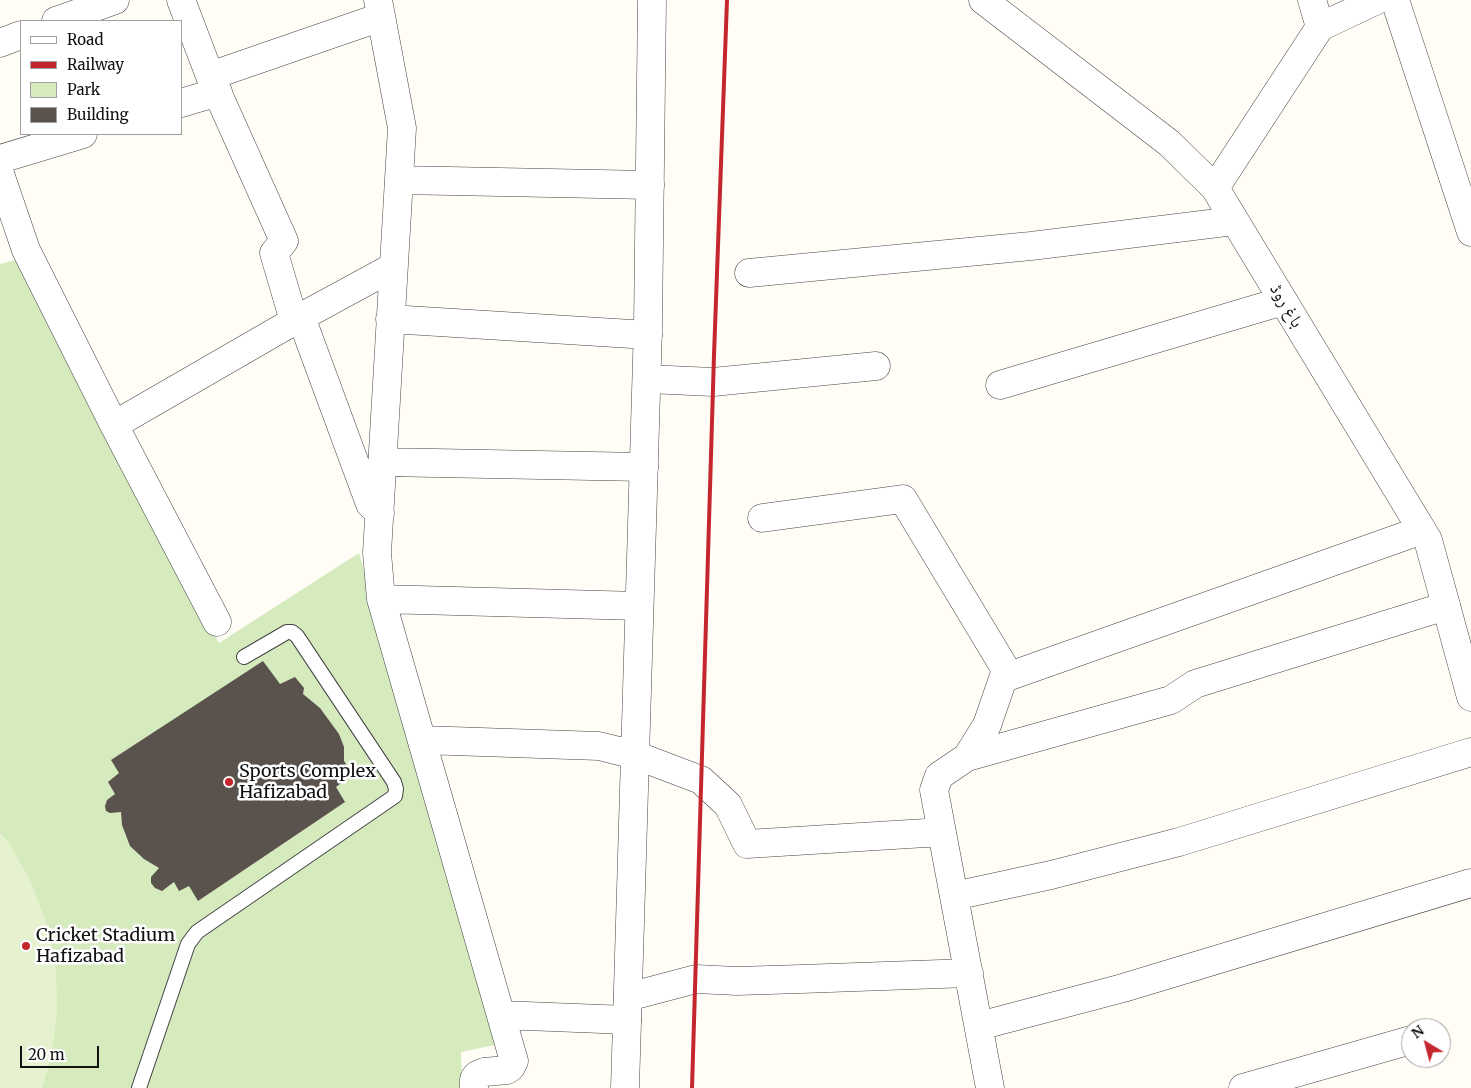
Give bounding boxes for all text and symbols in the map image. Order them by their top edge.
legend [20,20,182,135]
text: Road [67,30,103,49]
text: Railway [67,55,124,74]
text: Park [67,80,100,99]
text: Building [67,105,129,124]
street label: باغ روڈ [1265,280,1307,332]
place label: Sports Complex Hafizabad [239,761,376,804]
marker: Sports Complex Hafizabad [223,776,235,788]
place label: Cricket Stadium Hafizabad [36,925,175,968]
marker: Cricket Stadium Hafizabad [20,940,32,952]
north arrow [1401,1018,1451,1068]
text: N [1408,1021,1427,1042]
scale bar [22,1036,101,1068]
text: 20 m [28,1045,65,1064]

